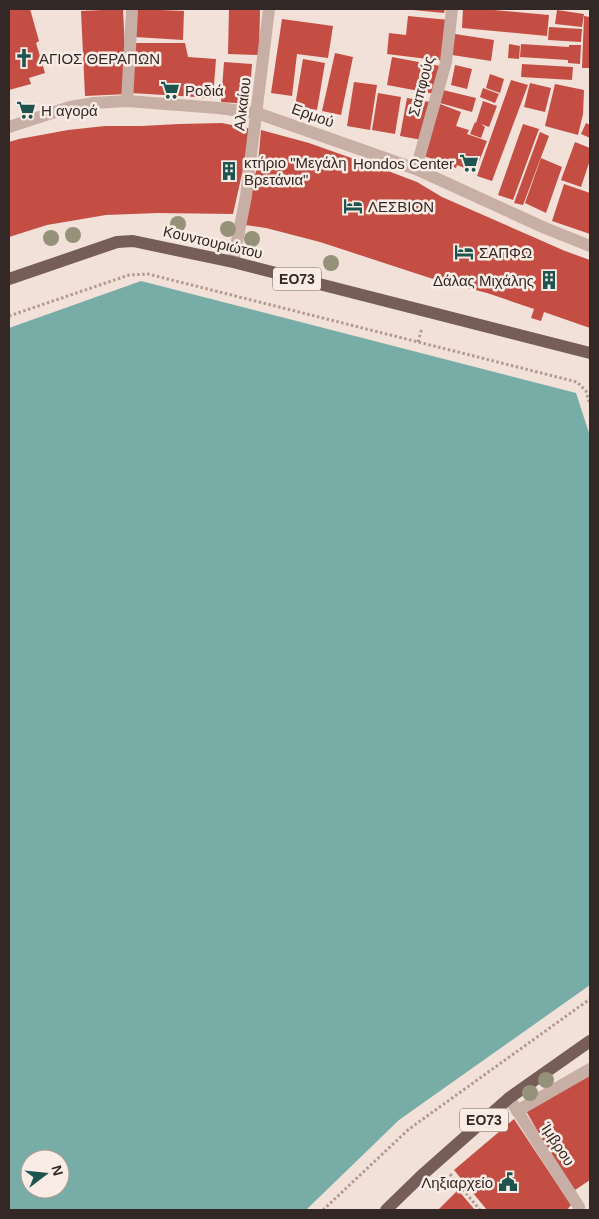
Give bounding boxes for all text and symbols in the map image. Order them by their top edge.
church icon: ΑΓΙΟΣ ΘΕΡΑΠΩΝ [13,47,35,69]
place label: ΑΓΙΟΣ ΘΕΡΑΠΩΝ [39,50,160,67]
street label: Σαπφούς [405,54,437,118]
street label: Αλκαίου [230,76,254,132]
supermarket icon: Ροδιά [159,79,181,101]
place label: Ροδιά [185,82,224,99]
supermarket icon: Η αγορά [15,99,37,121]
street label: Ερμού [290,100,336,130]
place label: Η αγορά [41,102,98,119]
supermarket icon: Hondos Center [458,152,480,174]
place label: κτήριο "Μεγάλη Βρετάνια" [244,154,347,188]
place label: Hondos Center [353,155,454,172]
building icon: κτήριο "Μεγάλη Βρετάνια" [218,160,240,182]
hotel icon: ΛΕΣΒΙΟΝ [342,195,364,217]
place label: ΛΕΣΒΙΟΝ [368,198,434,215]
street label: Κουντουριώτου [162,222,264,262]
hotel icon: ΣΑΠΦΩ [453,241,475,263]
place label: ΣΑΠΦΩ [479,244,532,261]
road number: ΕΟ73 [273,268,321,290]
building icon: Δάλας Μιχάλης [538,269,560,291]
place label: Δάλας Μιχάλης [433,272,534,289]
road number: ΕΟ73 [460,1108,508,1132]
street label: Ίμβρου [537,1118,578,1169]
north arrow [20,1149,70,1199]
text: N [48,1163,67,1177]
public building icon: Ληξιαρχείο [497,1171,519,1193]
place label: Ληξιαρχείο [421,1174,493,1191]

